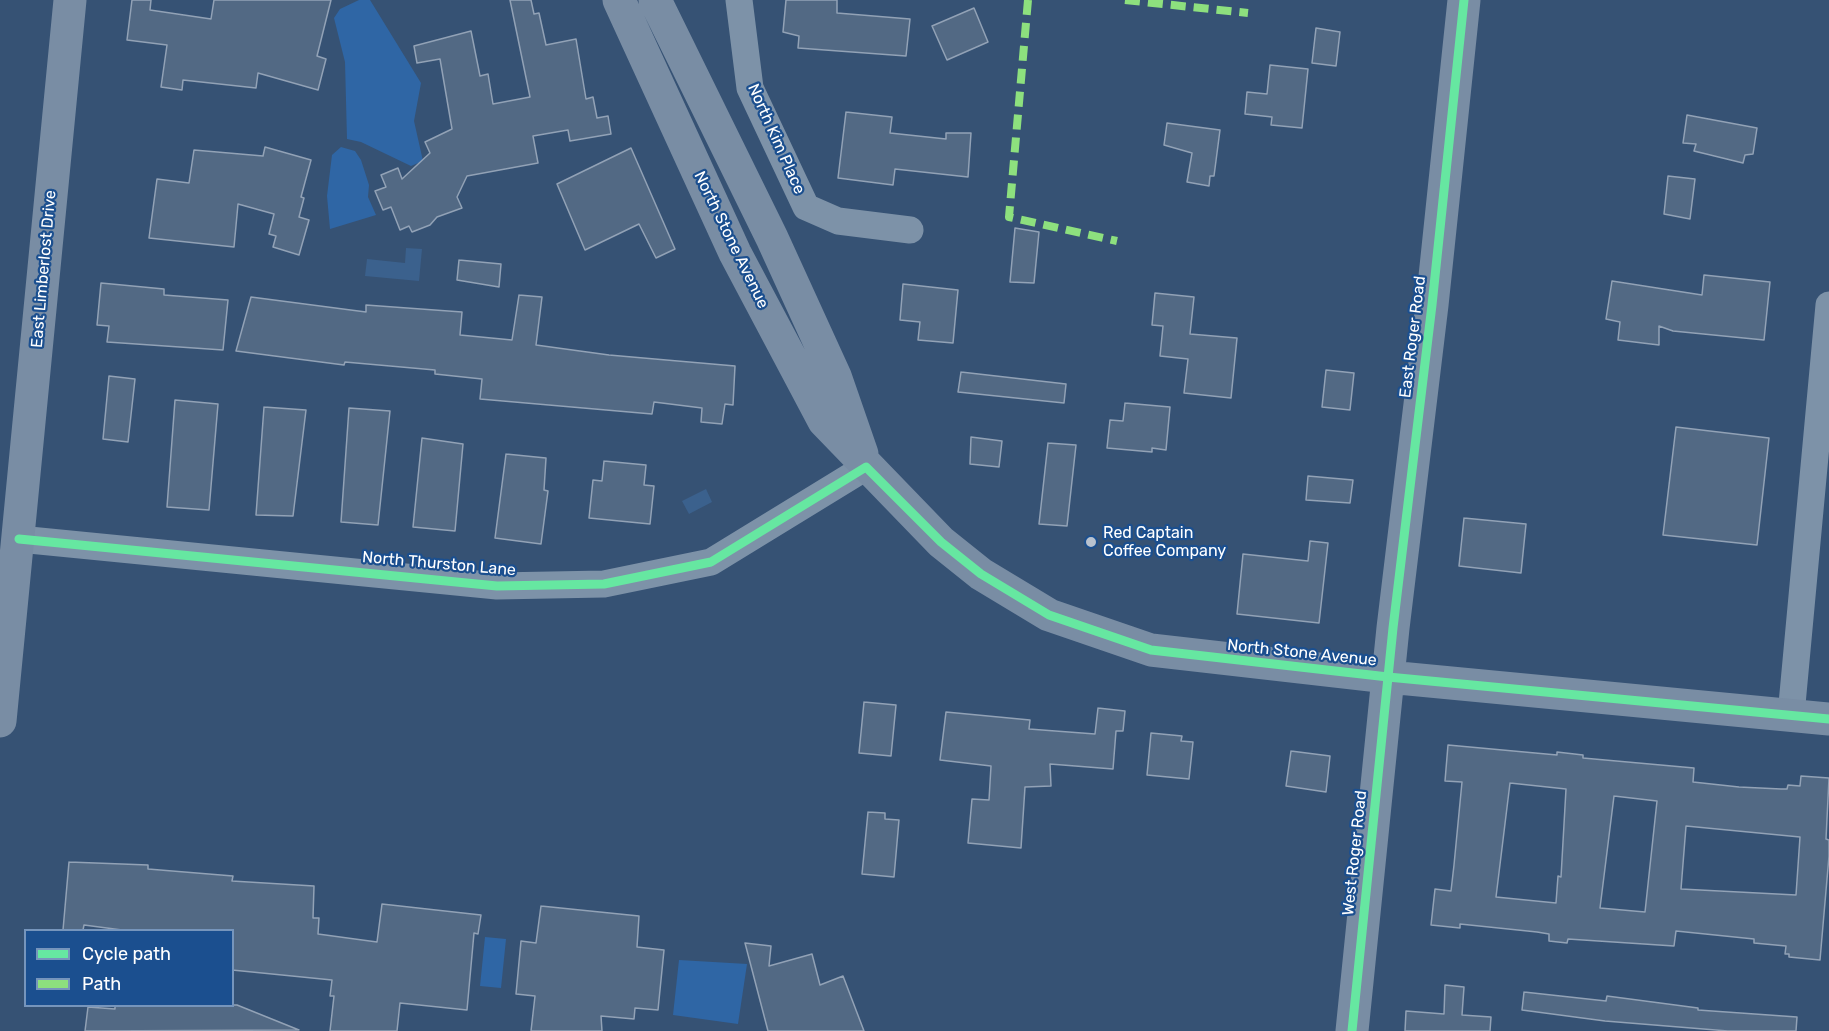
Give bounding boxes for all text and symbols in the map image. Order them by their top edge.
street label: North Kim Place [743,81,809,197]
street label: North Stone Avenue [689,168,773,312]
street label: East Limberlost Drive [28,189,60,349]
street label: East Roger Road [1396,275,1430,399]
place label: Red Captain Coffee Company [1103,523,1226,561]
marker: Red Captain Coffee Company [1084,535,1098,549]
street label: North Thurston Lane [361,548,517,580]
street label: North Stone Avenue [1226,636,1378,670]
street label: West Roger Road [1339,789,1371,917]
legend [24,929,234,1007]
text: Cycle path [82,943,171,965]
text: Path [82,973,121,995]

